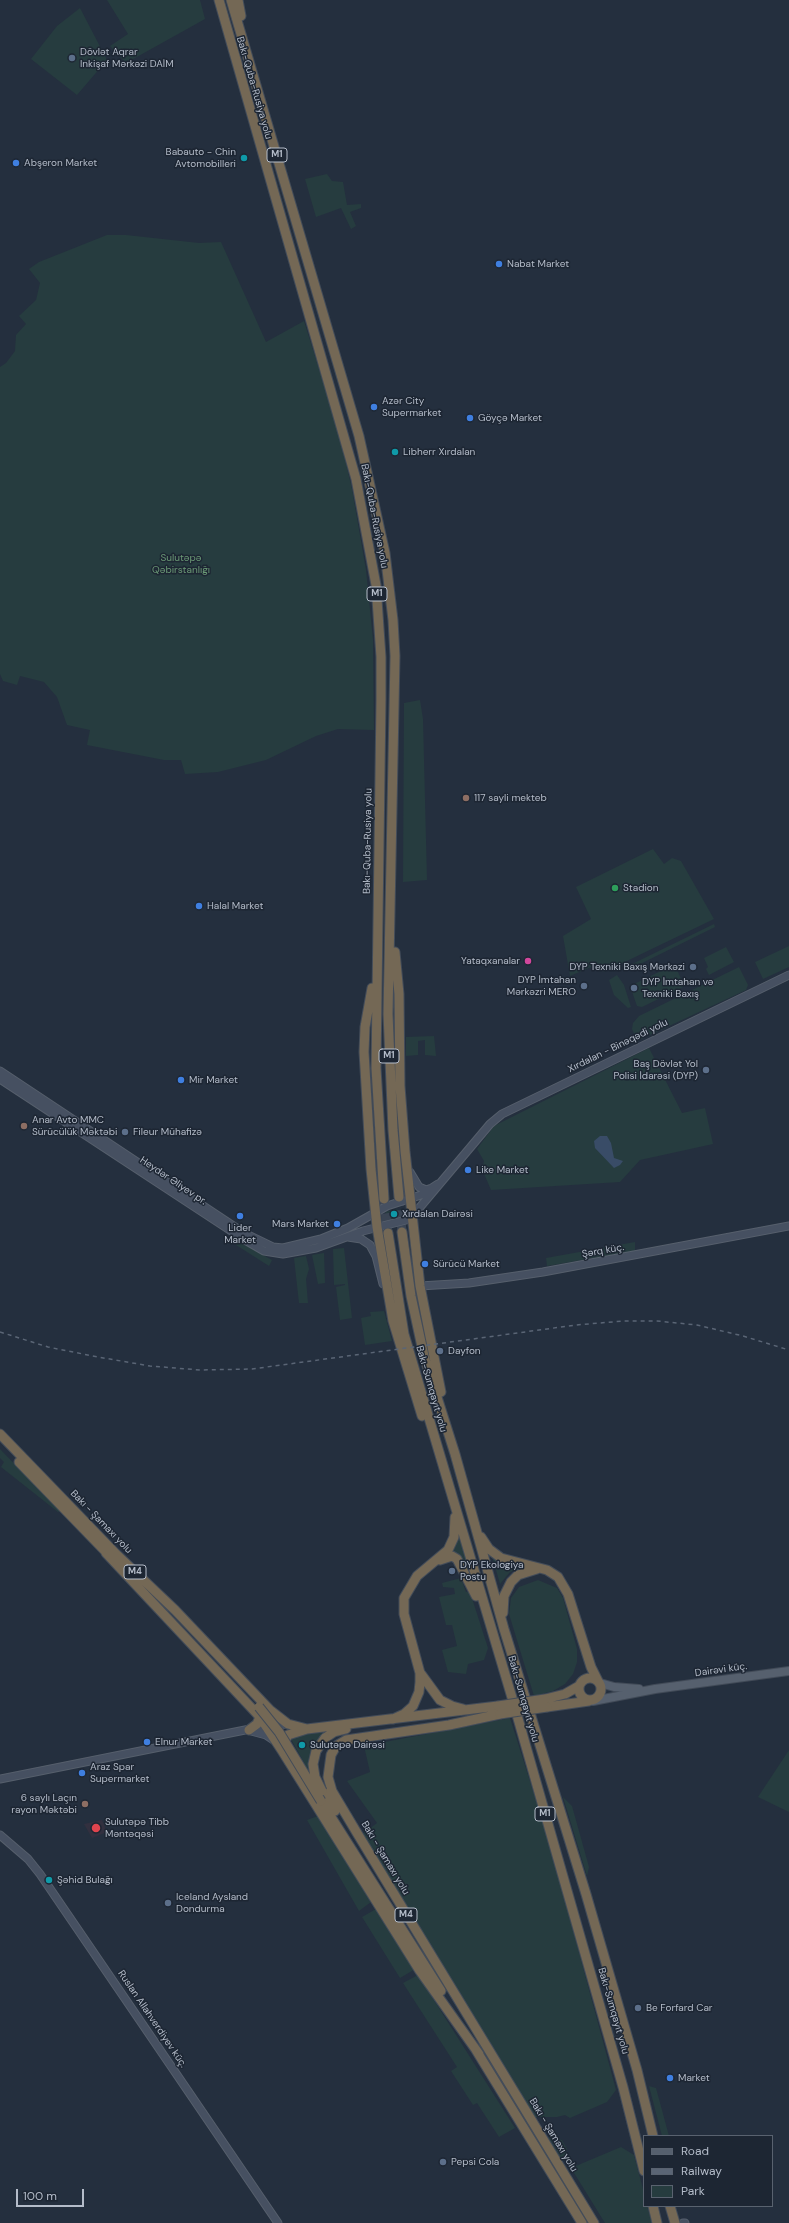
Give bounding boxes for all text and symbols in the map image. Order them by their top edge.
street label: Bakı-Quba-Rusiya yolu [234,35,274,141]
place label: Dövlət Aqrar Inkişaf Mərkəzi DAİM [80,46,174,70]
marker: Dövlət Aqrar Inkişaf Mərkəzi DAİM [67,53,77,63]
place label: Babauto - Chin Avtomobilleri [166,146,236,170]
road number: M1 [267,148,287,162]
marker: Babauto - Chin Avtomobilleri [239,153,249,163]
place label: Abşeron Market [24,157,97,169]
marker: Abşeron Market [11,158,21,168]
place label: Nabat Market [507,258,569,270]
marker: Nabat Market [494,259,504,269]
place label: Azər City Supermarket [382,395,441,418]
marker: Azər City Supermarket [369,402,379,412]
place label: Göyçə Market [478,412,542,424]
marker: Göyçə Market [465,413,475,423]
place label: Libherr Xırdalan [403,446,475,458]
marker: Libherr Xırdalan [390,447,400,457]
street label: Bakı-Quba-Rusiya yolu [358,463,390,569]
park label: Sulutəpə Qəbirstanlığı [152,552,210,576]
road number: M1 [367,587,387,601]
street label: Bakı-Quba-Rusiya yolu [361,788,375,894]
place label: 117 sayli mekteb [474,792,547,804]
marker: 117 sayli mekteb [461,793,471,803]
place label: Stadion [623,882,658,894]
marker: Stadion [610,883,620,893]
place label: Halal Market [207,900,263,912]
marker: Halal Market [194,901,204,911]
place label: Yataqxanalar [461,955,520,967]
marker: Yataqxanalar [523,956,533,966]
place label: DYP Texniki Baxış Mərkəzi [570,961,685,973]
marker: DYP Texniki Baxış Mərkəzi [688,962,698,972]
place label: DYP İmtahan Mərkəzri MERO [507,974,576,998]
place label: DYP İmtahan və Texniki Baxış [642,976,714,1000]
marker: DYP İmtahan Mərkəzri MERO [579,981,589,991]
marker: DYP İmtahan və Texniki Baxış [629,983,639,993]
street label: Xırdalan - Binəqədi yolu [566,1017,670,1075]
road number: M1 [379,1049,399,1063]
place label: Baş Dövlət Yol Polisi İdarəsi (DYP) [613,1058,698,1082]
marker: Baş Dövlət Yol Polisi İdarəsi (DYP) [701,1065,711,1075]
place label: Mir Market [189,1074,238,1086]
marker: Mir Market [176,1075,186,1085]
place label: Anar Avto MMC Sürücülük Məktəbi [32,1114,117,1138]
marker: Anar Avto MMC Sürücülük Məktəbi [19,1121,29,1131]
place label: Fileur Mühafizə [133,1126,202,1138]
marker: Fileur Mühafizə [120,1127,130,1137]
street label: Heydər Əliyev pr. [137,1154,209,1208]
place label: Like Market [476,1164,528,1176]
marker: Like Market [463,1165,473,1175]
place label: Xırdalan Dairəsi [402,1208,473,1220]
marker: Xırdalan Dairəsi [389,1209,399,1219]
marker: Lider Market [235,1211,245,1221]
place label: Mars Market [272,1218,329,1230]
marker: Mars Market [332,1219,342,1229]
place label: Lider Market [224,1222,256,1246]
street label: Şərq küç. [581,1241,625,1261]
place label: Sürücü Market [433,1258,500,1270]
marker: Sürücü Market [420,1259,430,1269]
street label: Bakı-Sumqayıt yolu [413,1344,449,1434]
place label: Dayfon [448,1345,481,1357]
marker: Dayfon [435,1346,445,1356]
street label: Bakı - Şamaxı yolu [68,1488,134,1556]
place label: DYP Ekologiya Postu [460,1559,524,1582]
road number: M4 [124,1565,146,1579]
marker: DYP Ekologiya Postu [447,1566,457,1576]
street label: Bakı-Sumqayıt yolu [505,1654,541,1744]
street label: Dairəvi küç. [694,1660,748,1680]
place label: Elnur Market [155,1736,212,1748]
marker: Elnur Market [142,1737,152,1747]
place label: Sulutəpə Dairəsi [310,1739,385,1751]
marker: Sulutəpə Dairəsi [297,1740,307,1750]
place label: Araz Spar Supermarket [90,1761,149,1784]
marker: Araz Spar Supermarket [77,1768,87,1778]
place label: 6 saylı Laçın rayon Məktəbi [11,1792,77,1816]
marker: 6 saylı Laçın rayon Məktəbi [80,1799,90,1809]
road number: M1 [535,1807,555,1821]
place label: Sulutəpə Tibb Məntəqəsi [105,1816,169,1840]
street label: Bakı - Şamaxı yolu [358,1819,412,1897]
marker: Sulutəpə Tibb Məntəqəsi [90,1822,102,1834]
place label: Şəhid Bulağı [57,1874,113,1886]
marker: Şəhid Bulağı [44,1875,54,1885]
place label: Iceland Aysland Dondurma [176,1891,248,1914]
marker: Iceland Aysland Dondurma [163,1898,173,1908]
road number: M4 [395,1908,417,1922]
street label: Bakı-Sumqayıt yolu [595,1966,631,2056]
street label: Ruslan Allahverdiyev küç. [115,1968,189,2070]
place label: Be Forfard Car [646,2002,713,2014]
marker: Be Forfard Car [633,2003,643,2013]
place label: Market [678,2072,710,2084]
marker: Market [665,2073,675,2083]
street label: Bakı - Şamaxı yolu [526,2096,580,2174]
legend [643,2135,773,2207]
text: Road [681,2143,709,2159]
place label: Pepsi Cola [451,2156,499,2168]
marker: Pepsi Cola [438,2157,448,2167]
text: Railway [681,2163,722,2179]
scale bar [18,2181,86,2207]
text: Park [681,2183,705,2199]
text: 100 m [23,2188,57,2204]

